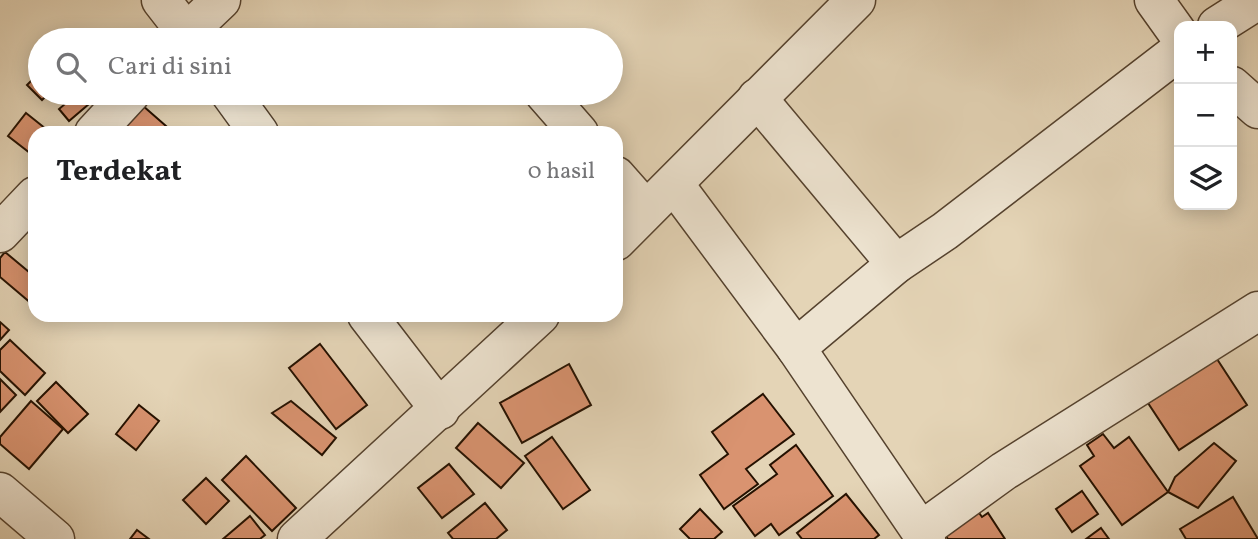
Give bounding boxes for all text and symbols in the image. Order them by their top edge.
map controls [1174,21,1237,210]
button: + [1174,21,1237,84]
search box [28,28,623,105]
icon: search [52,48,90,86]
text: Cari di sini [108,49,232,85]
button: − [1174,84,1237,147]
button: layers [1174,147,1237,210]
text: Terdekat [56,151,182,193]
text: 0 hasil [528,156,595,188]

